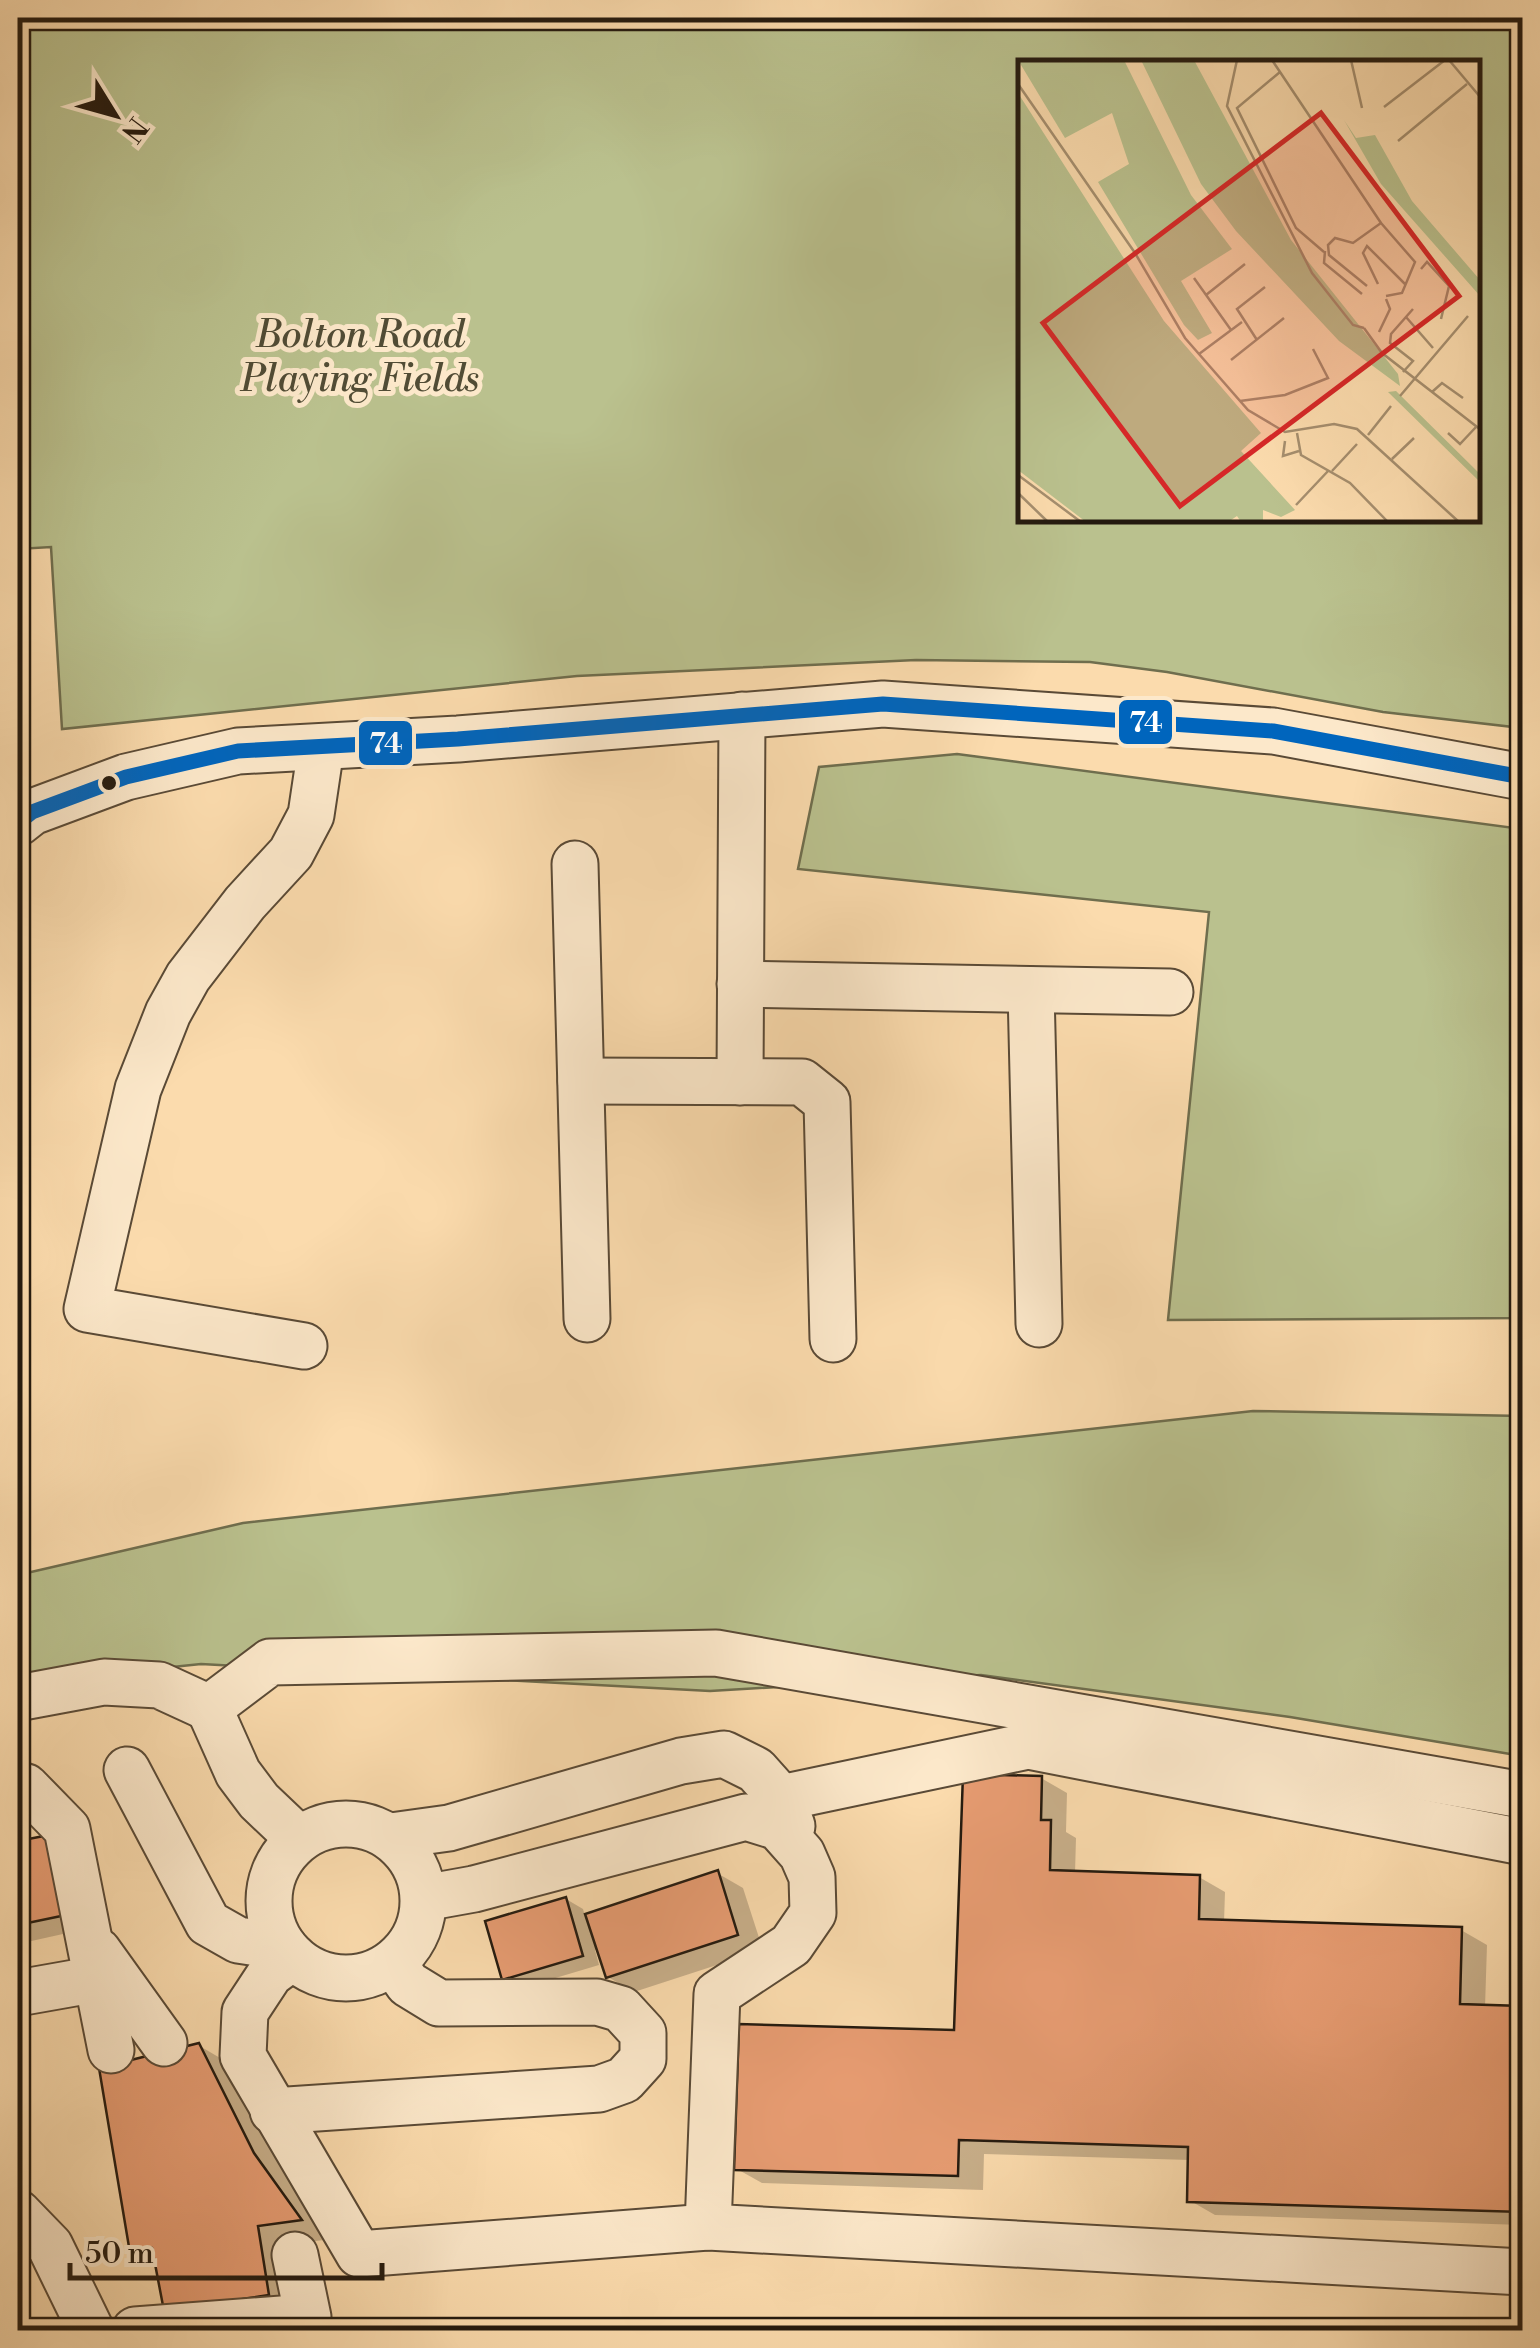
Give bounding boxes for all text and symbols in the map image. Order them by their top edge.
inset map [1018,60,1480,522]
north arrow [65,65,165,165]
text: N [113,110,154,149]
park label: Bolton Road Playing Fields [240,312,479,403]
line badge: 74 [1117,698,1174,746]
text: 74 [1129,706,1163,741]
line badge: 74 [357,719,414,767]
text: 74 [369,727,403,762]
unlabelled marker [99,773,119,793]
scale bar [70,2218,382,2280]
text: 50 m [85,2235,154,2273]

